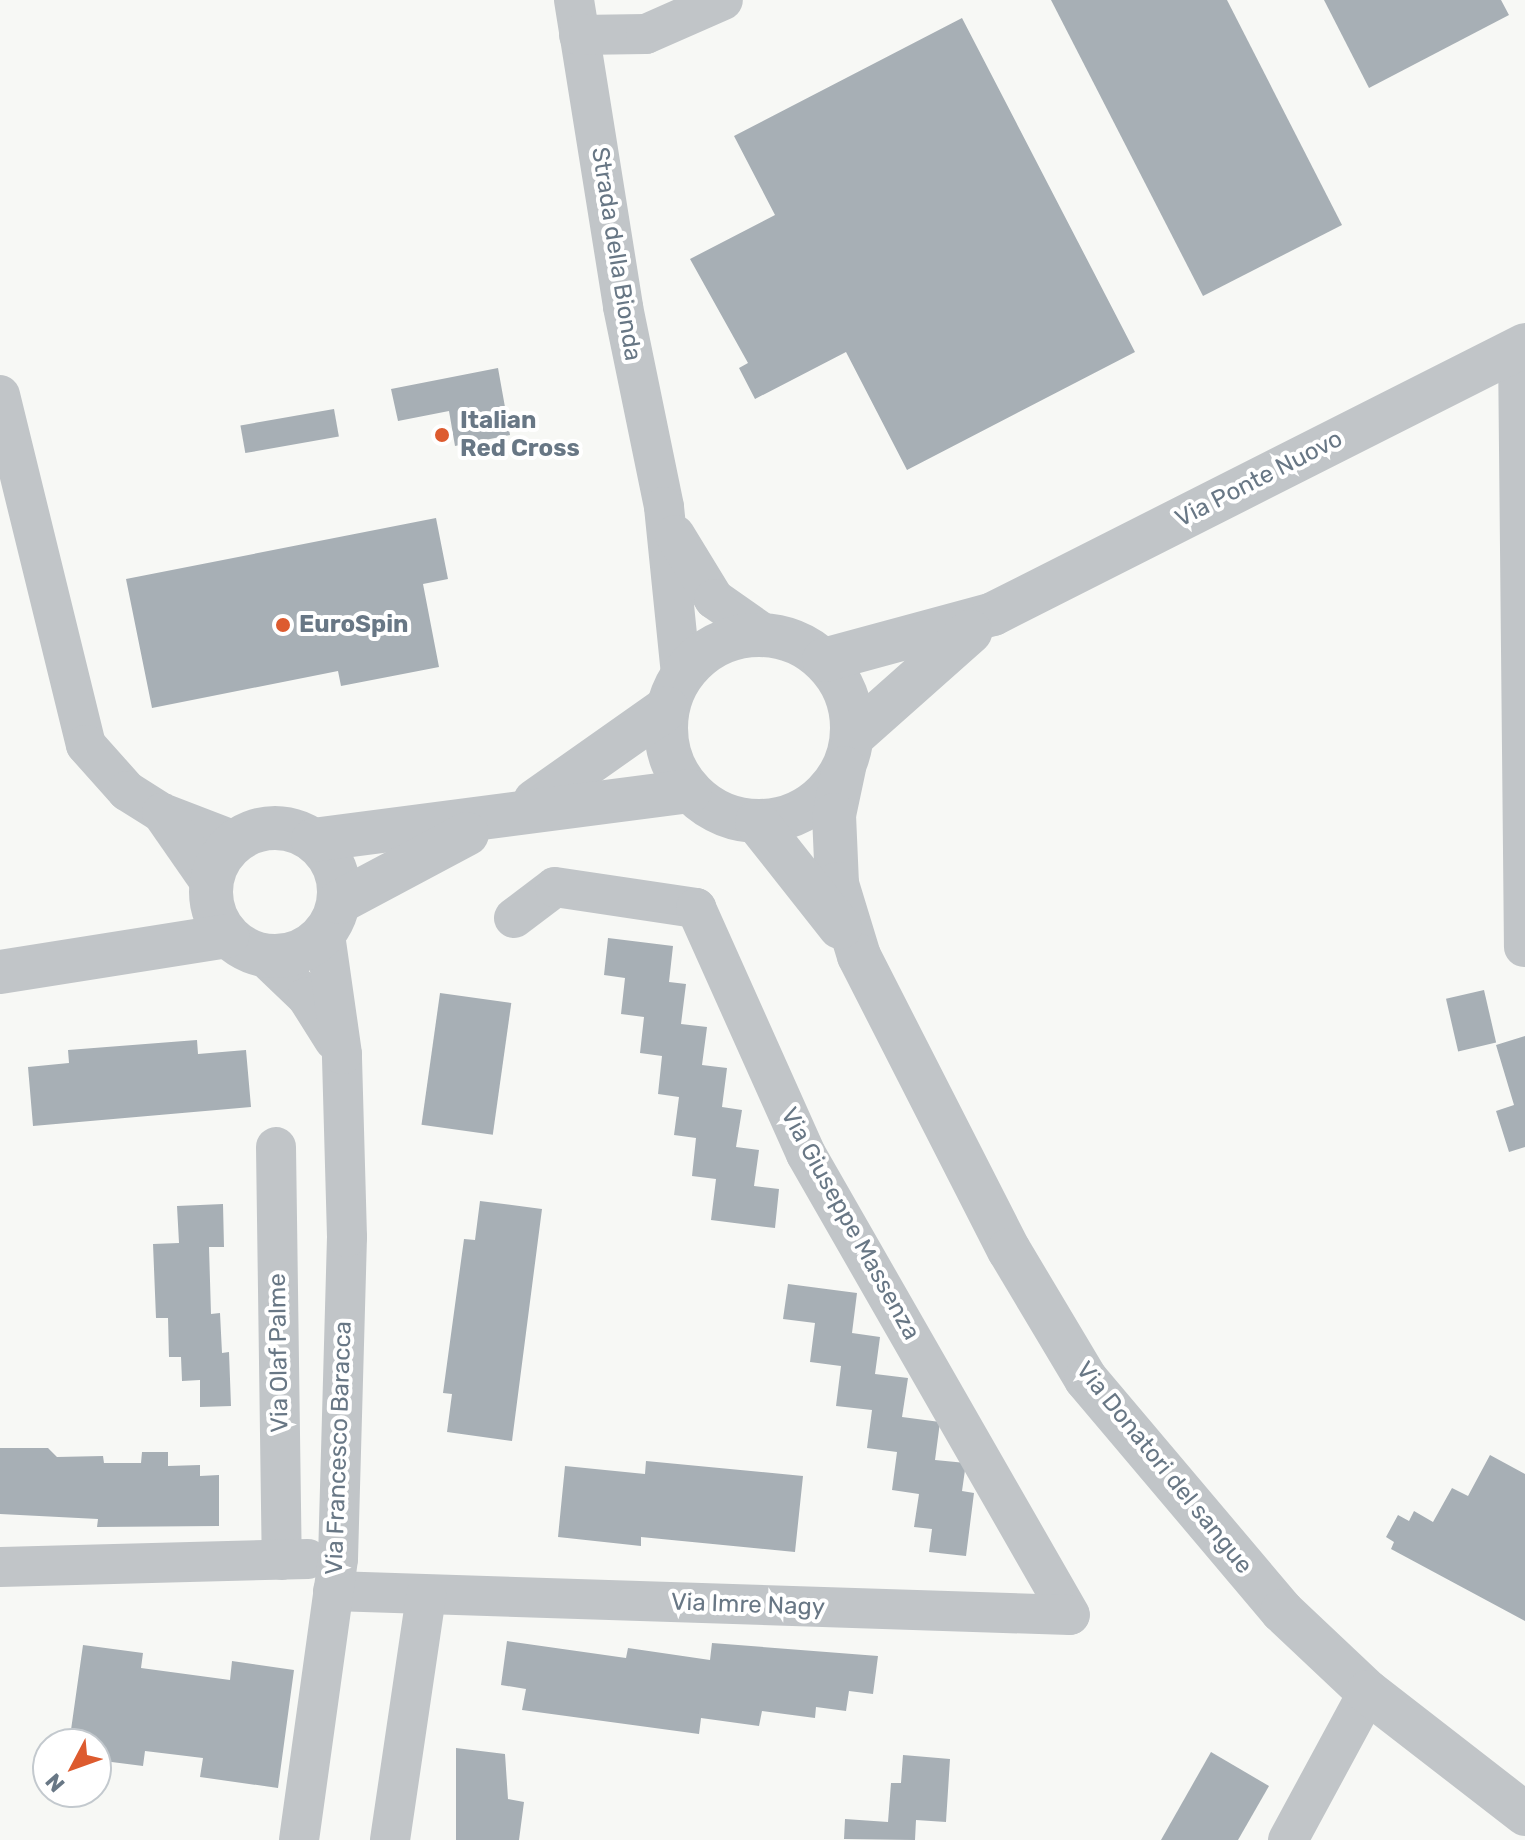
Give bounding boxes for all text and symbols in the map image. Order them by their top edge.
street label: Strada della Bionda [585,145,647,363]
place label: Italian Red Cross [460,407,580,463]
marker: Italian Red Cross [431,424,453,446]
street label: Via Ponte Nuovo [1171,424,1347,534]
place label: EuroSpin [299,611,408,639]
marker: EuroSpin [274,616,292,634]
street label: Via Giuseppe Massenza [774,1103,926,1345]
street label: Via Olaf Palme [263,1273,295,1433]
street label: Via Francesco Baracca [320,1321,358,1575]
street label: Via Donatori del sangue [1070,1356,1258,1580]
street label: Via Imre Nagy [670,1588,826,1622]
north arrow [32,1728,112,1808]
text: N [40,1768,70,1798]

